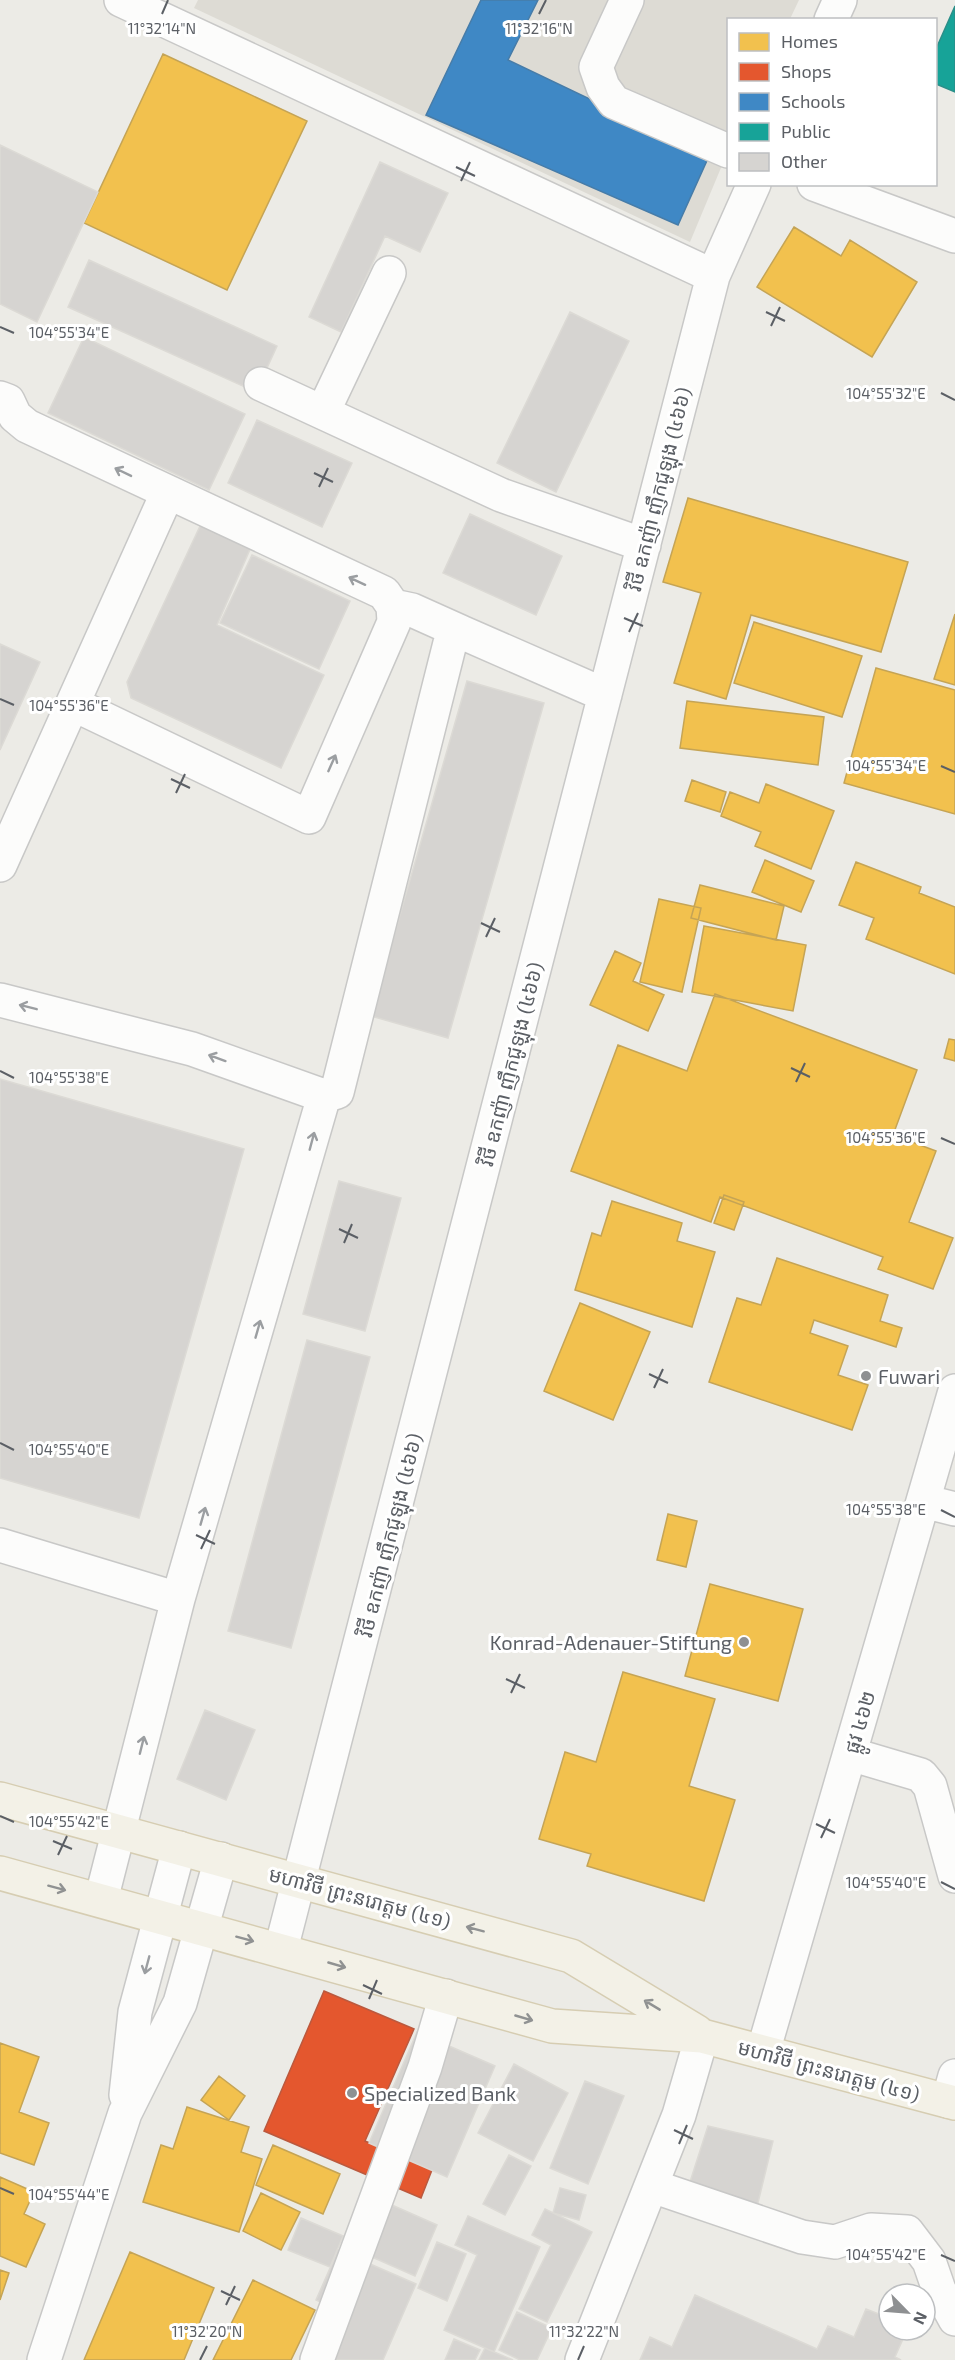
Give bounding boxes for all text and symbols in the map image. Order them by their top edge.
legend [727,18,937,186]
text: 11°32'14"N [128,19,196,37]
text: 11°32'16"N [505,19,573,37]
text: Homes [781,30,838,52]
text: Shops [781,60,831,82]
text: Schools [781,90,845,112]
text: Public [781,120,831,142]
text: Other [781,150,827,172]
text: 104°55'34"E [29,323,109,341]
text: 104°55'32"E [846,384,926,402]
street label: វិថី ឧកញ៉ា ញឹកជូឡុង (៤៦៦) [621,385,702,595]
one-way arrow [114,466,132,478]
one-way arrow [349,574,367,586]
text: 104°55'36"E [29,696,109,714]
one-way arrow [327,755,338,773]
text: 104°55'34"E [846,756,926,774]
street label: វិថី ឧកញ៉ា ញឹកជូឡុង (៤៦៦) [473,960,554,1170]
one-way arrow [19,1001,38,1013]
one-way arrow [208,1051,227,1062]
text: 104°55'38"E [29,1068,109,1086]
text: 104°55'36"E [846,1128,926,1146]
one-way arrow [307,1132,318,1151]
one-way arrow [253,1320,264,1339]
place label: Fuwari [878,1364,940,1388]
marker: Fuwari [859,1369,873,1383]
street label: វិថី ឧកញ៉ា ញឹកជូឡុង (៤៦៦) [352,1431,433,1641]
text: 104°55'40"E [29,1440,109,1458]
text: 104°55'38"E [846,1500,926,1518]
one-way arrow [198,1507,209,1526]
place label: Konrad-Adenauer-Stiftung [490,1630,732,1654]
marker: Konrad-Adenauer-Stiftung [737,1635,751,1649]
street label: ផ្លូវ ៤៦២ [839,1688,887,1758]
one-way arrow [136,1735,148,1754]
text: 104°55'42"E [29,1812,109,1830]
street label: មហាវិថី ព្រះនរោត្តម (៤១) [266,1861,454,1934]
text: 104°55'40"E [846,1873,926,1891]
one-way arrow [47,1882,66,1894]
one-way arrow [466,1923,485,1934]
one-way arrow [235,1934,254,1945]
one-way arrow [141,1955,153,1974]
one-way arrow [327,1960,346,1971]
one-way arrow [644,1999,661,2011]
one-way arrow [515,2013,534,2024]
street label: មហាវិថី ព្រះនរោត្តម (៤១) [735,2034,923,2107]
place label: Specialized Bank [364,2081,516,2105]
marker: Specialized Bank [345,2086,359,2100]
text: 104°55'44"E [29,2185,109,2203]
text: 104°55'42"E [846,2245,926,2263]
north arrow [877,2282,937,2342]
text: N [910,2309,932,2328]
text: 11°32'20"N [172,2322,242,2340]
text: 11°32'22"N [549,2322,619,2340]

